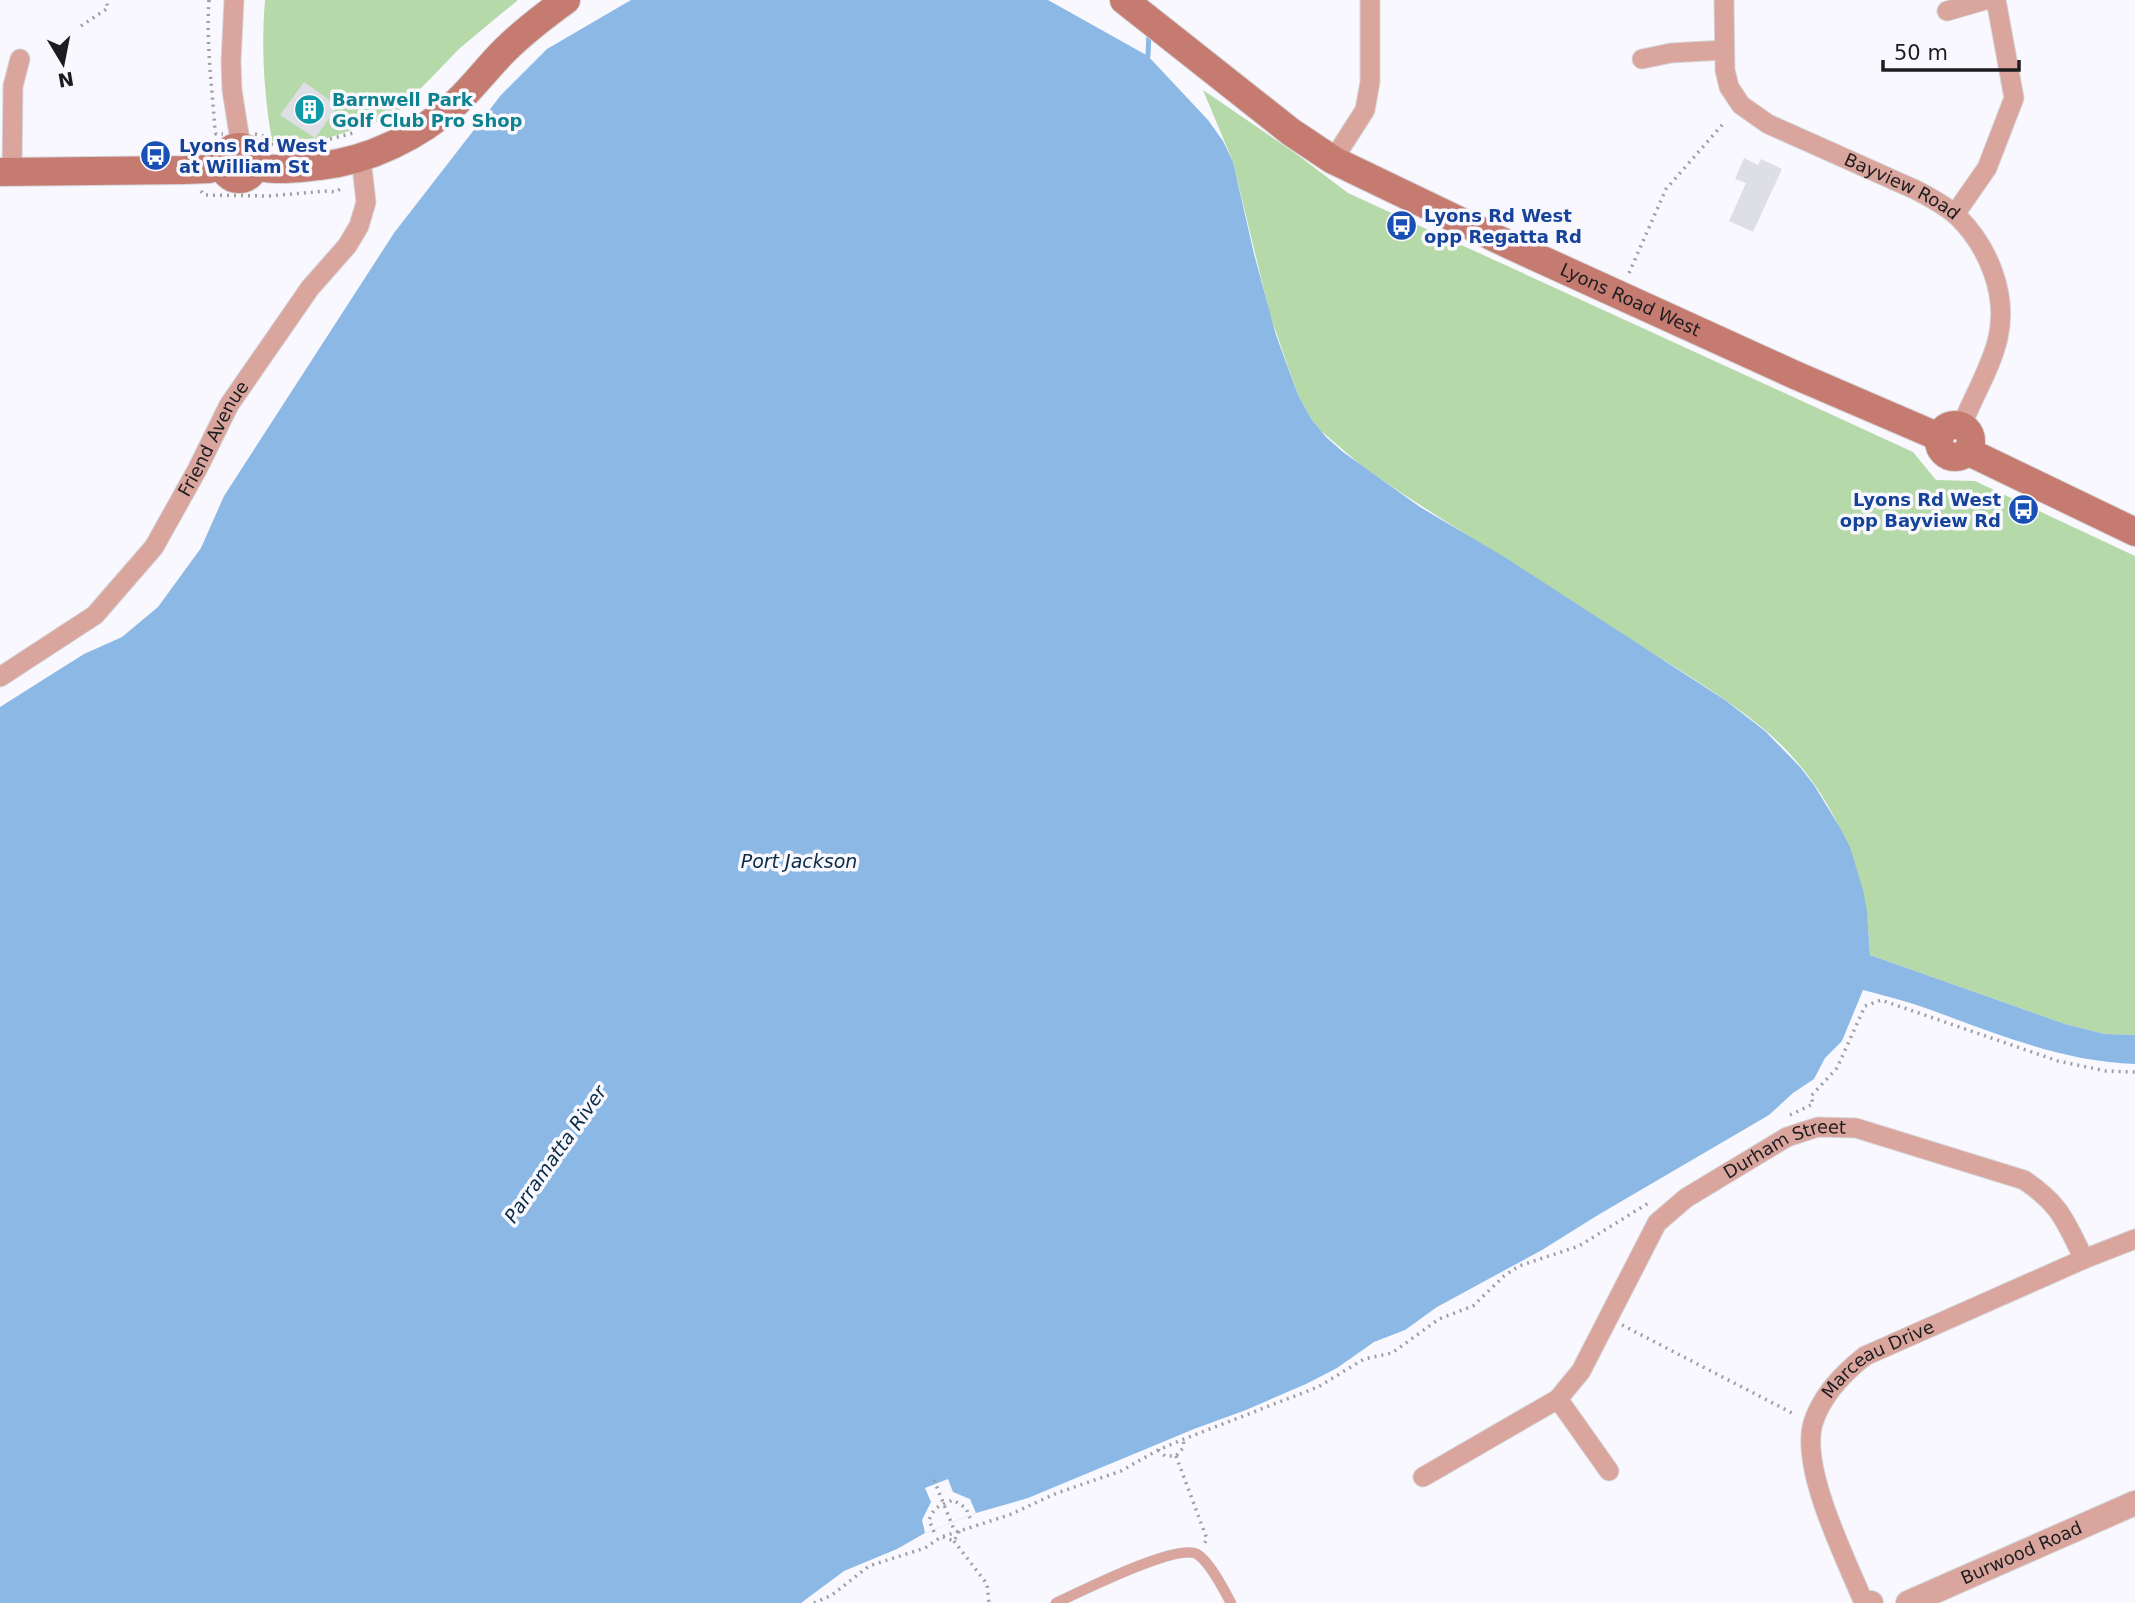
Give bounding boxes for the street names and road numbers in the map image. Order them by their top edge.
street label: Bayview Road [1841,148,1964,224]
street label: Lyons Road West [1557,259,1704,341]
street label: Friend Avenue [173,377,253,500]
street label: Durham Street [1719,1116,1846,1183]
street label: Marceau Drive [1817,1316,1937,1402]
street label: Burwood Road [1957,1517,2085,1588]

